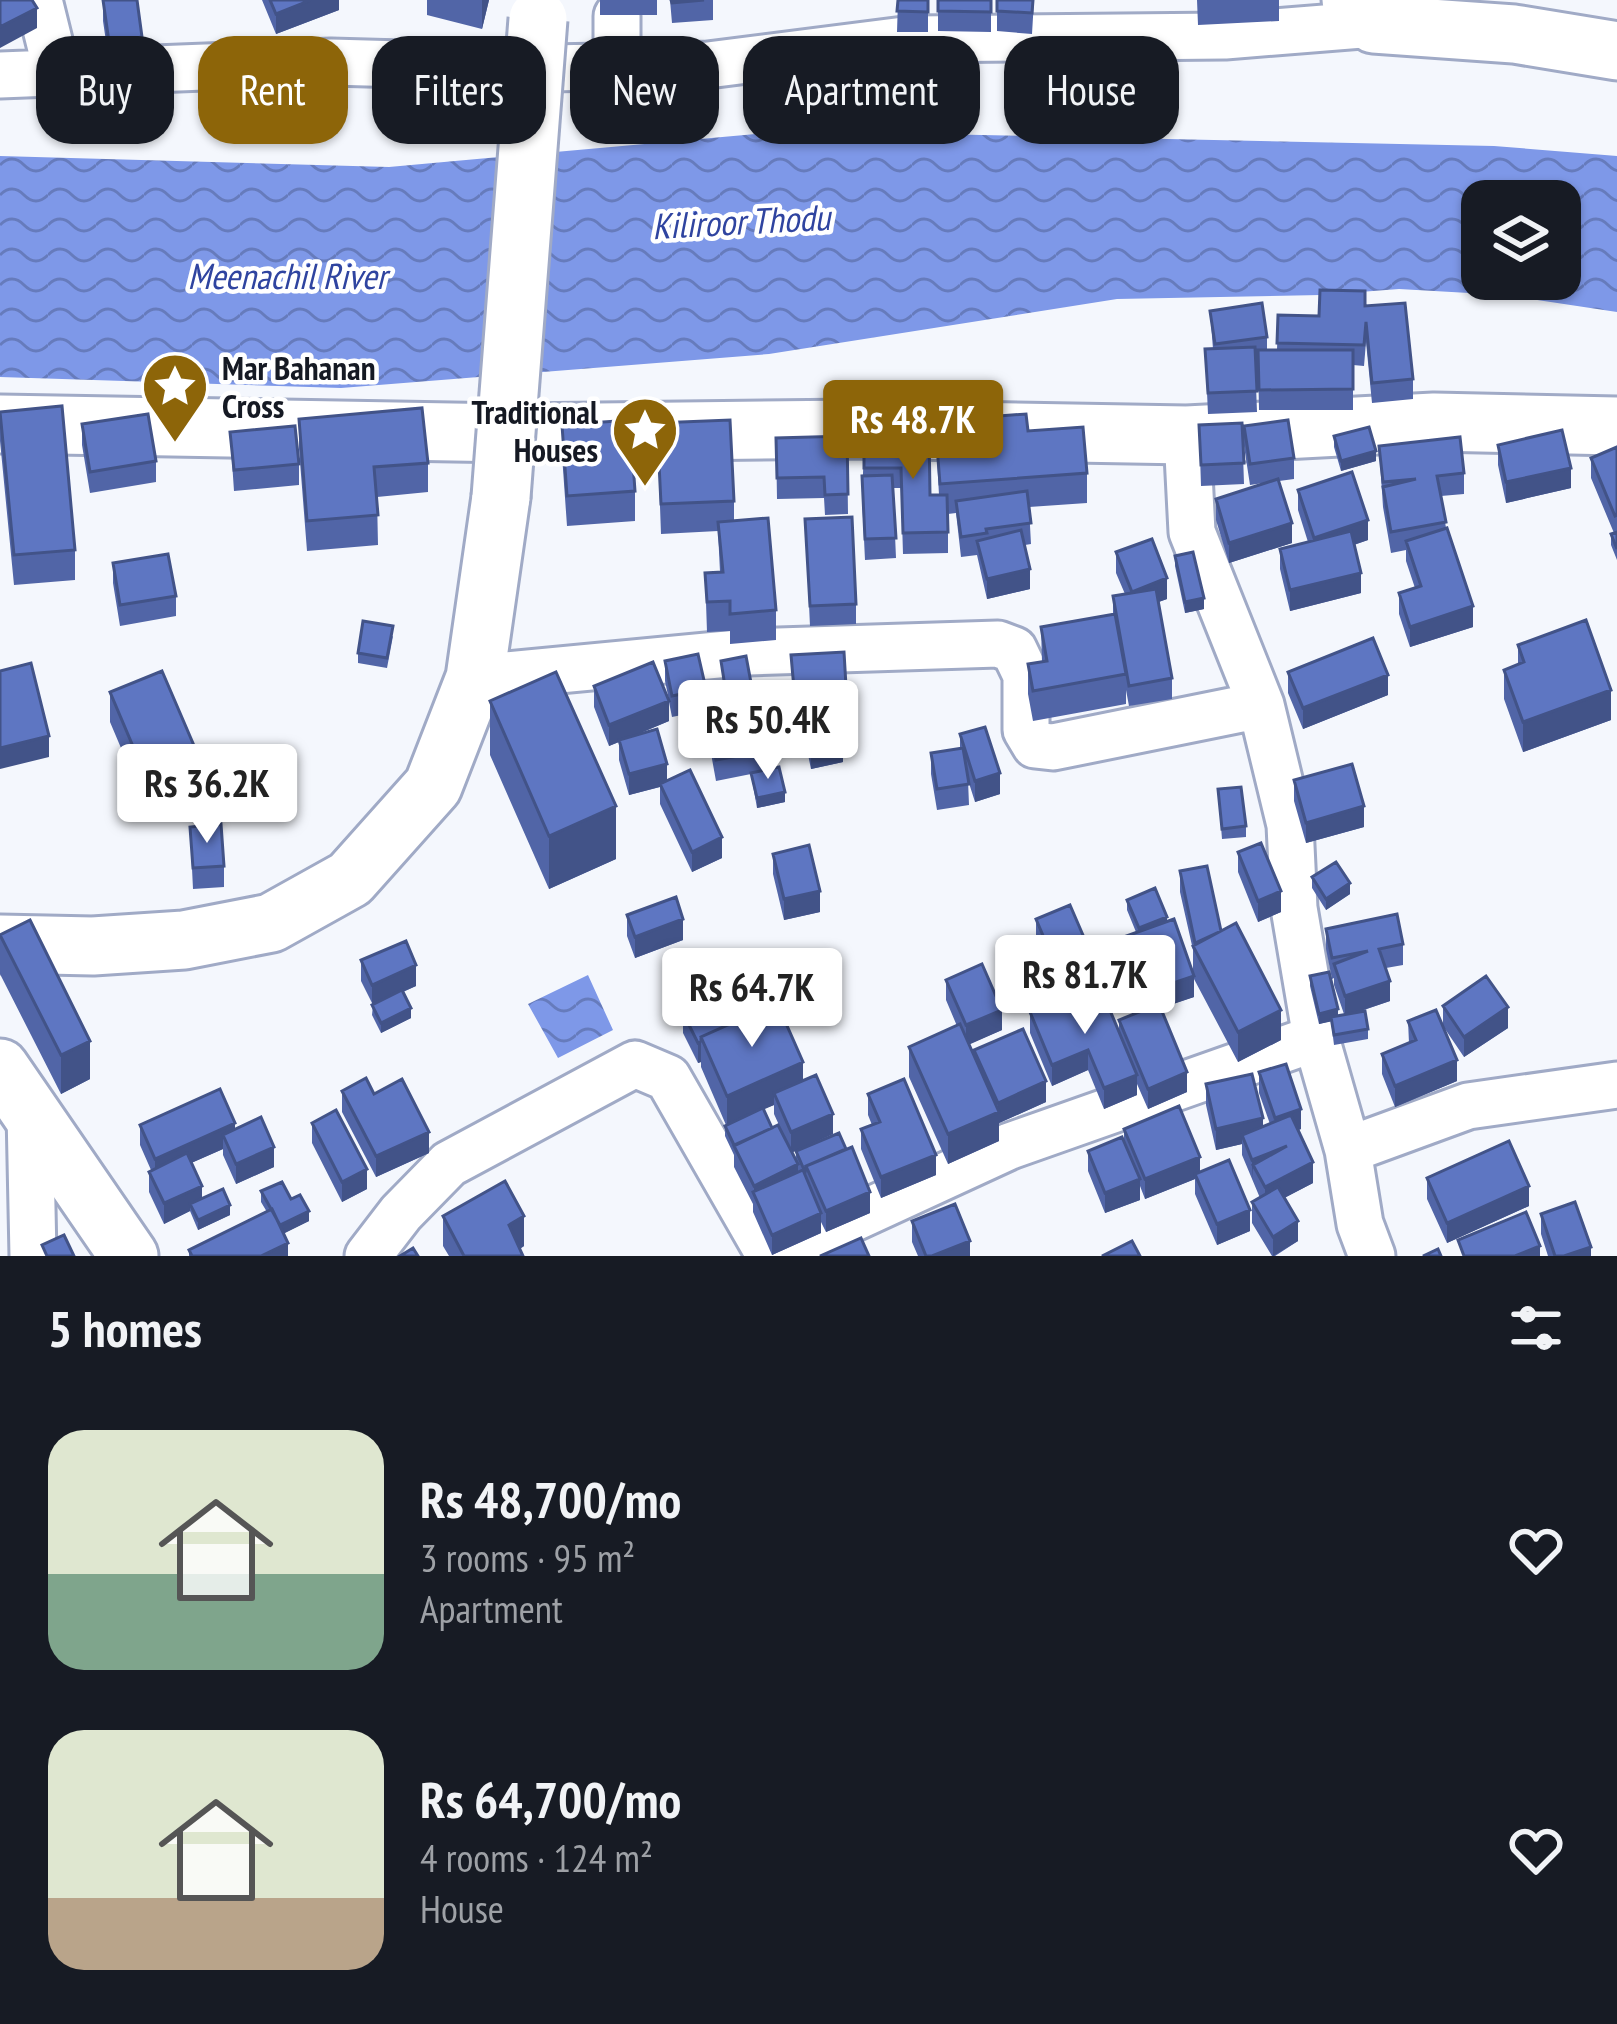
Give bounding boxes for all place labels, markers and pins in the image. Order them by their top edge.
place label: Mar Bahanan Cross [222,346,375,427]
place icon: Mar Bahanan Cross [140,351,210,445]
pin: Rs 48.7K [789,380,1037,482]
place label: Traditional Houses [472,390,599,471]
place icon: Traditional Houses [610,395,680,489]
pin: Rs 50.4K [644,680,892,782]
pin: Rs 36.2K [83,744,331,846]
pin: Rs 81.7K [961,935,1209,1037]
pin: Rs 64.7K [628,948,876,1050]

